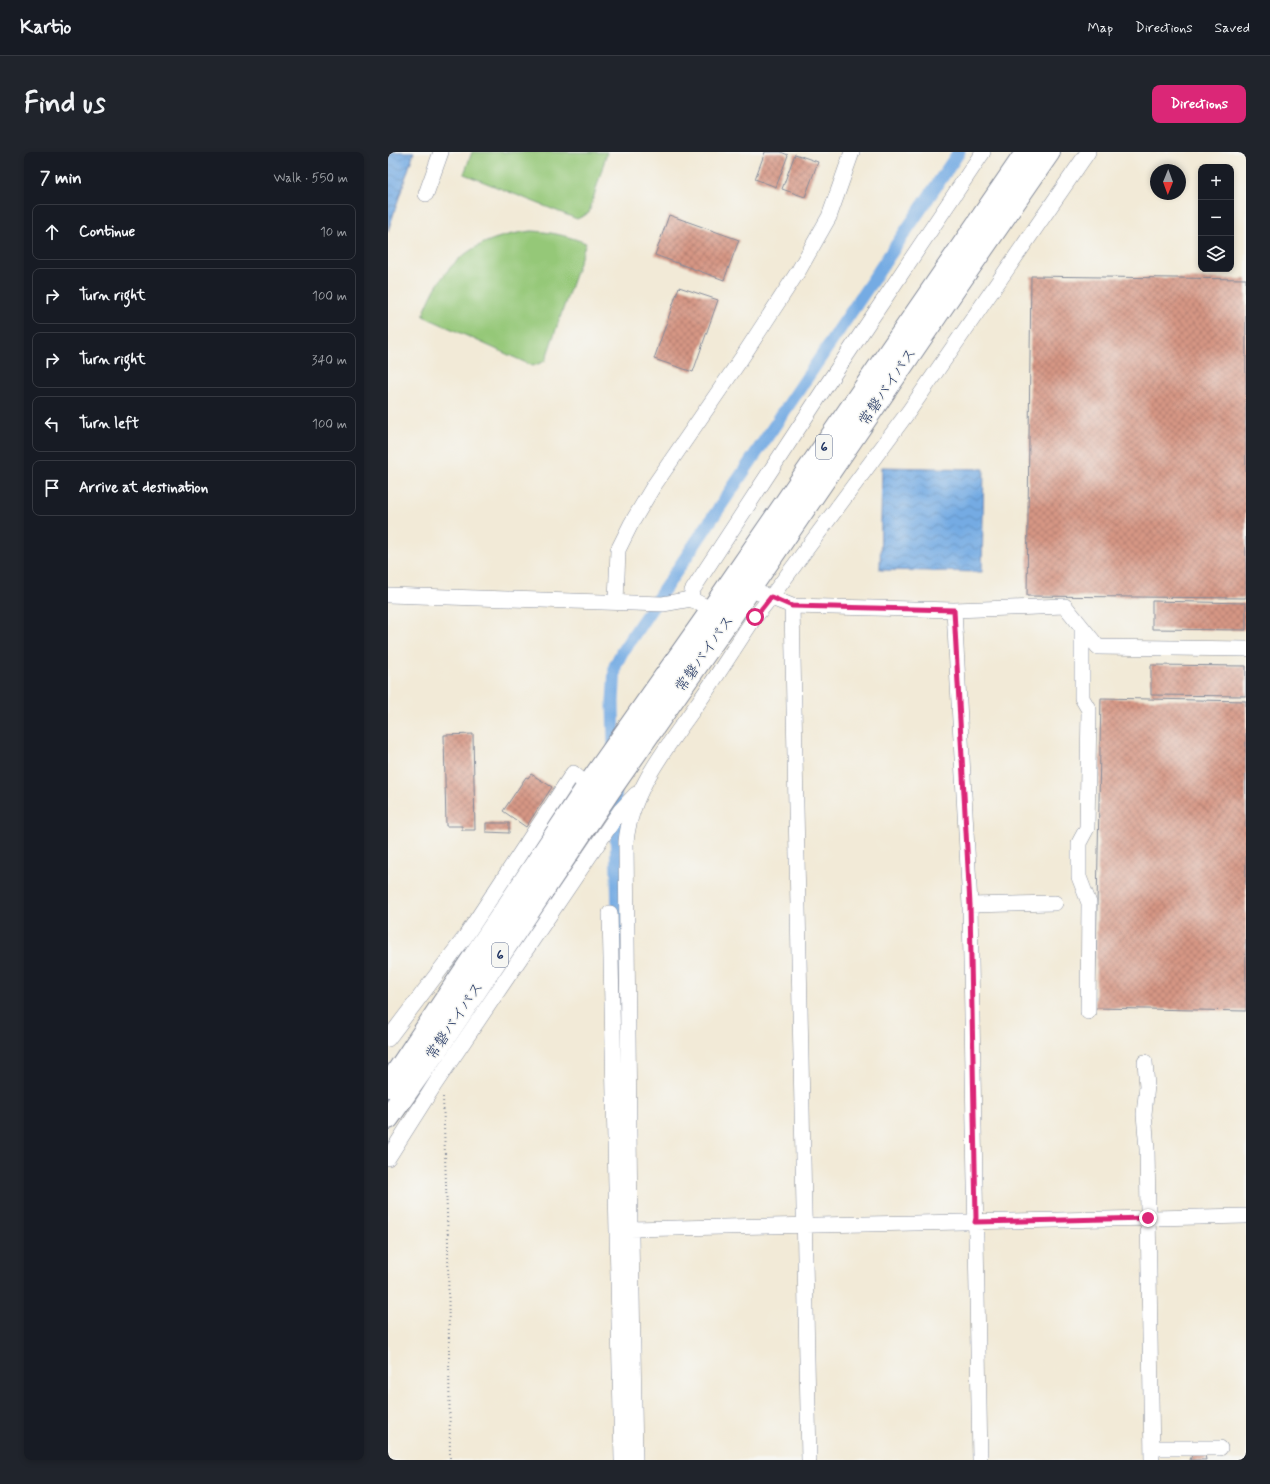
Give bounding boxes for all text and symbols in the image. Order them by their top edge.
text: Kartio [20,15,71,40]
text: Map [1087,19,1113,37]
text: Directions [1135,19,1193,37]
text: Saved [1215,19,1250,37]
button: Directions [1152,85,1246,123]
text: Find us [24,86,105,123]
north arrow [1150,164,1186,200]
map controls [1198,164,1234,272]
button: + [1198,164,1234,200]
text: 7 min [40,167,82,189]
text: Walk · 550 m [274,170,348,187]
button: − [1198,200,1234,236]
icon: ahead [41,221,63,243]
text: Continue [79,222,135,242]
text: 10 m [320,224,347,241]
button: layers [1198,236,1234,272]
icon: right [41,285,63,307]
text: Turn right [79,286,146,306]
text: 100 m [312,288,347,305]
street label: 常磐バイパス [855,344,921,430]
icon: right [41,349,63,371]
text: Turn right [79,350,146,370]
text: 340 m [312,352,347,369]
icon: left [41,413,63,435]
text: Turn left [79,414,139,434]
text: 100 m [312,416,347,433]
road number: 6 [816,435,832,459]
icon: arrive [41,477,63,499]
text: Arrive at destination [79,478,208,498]
route start [746,608,764,626]
street label: 常磐バイパス [671,612,739,696]
road number: 6 [492,943,508,967]
street label: 常磐バイパス [422,978,488,1064]
route end [1139,1209,1157,1227]

